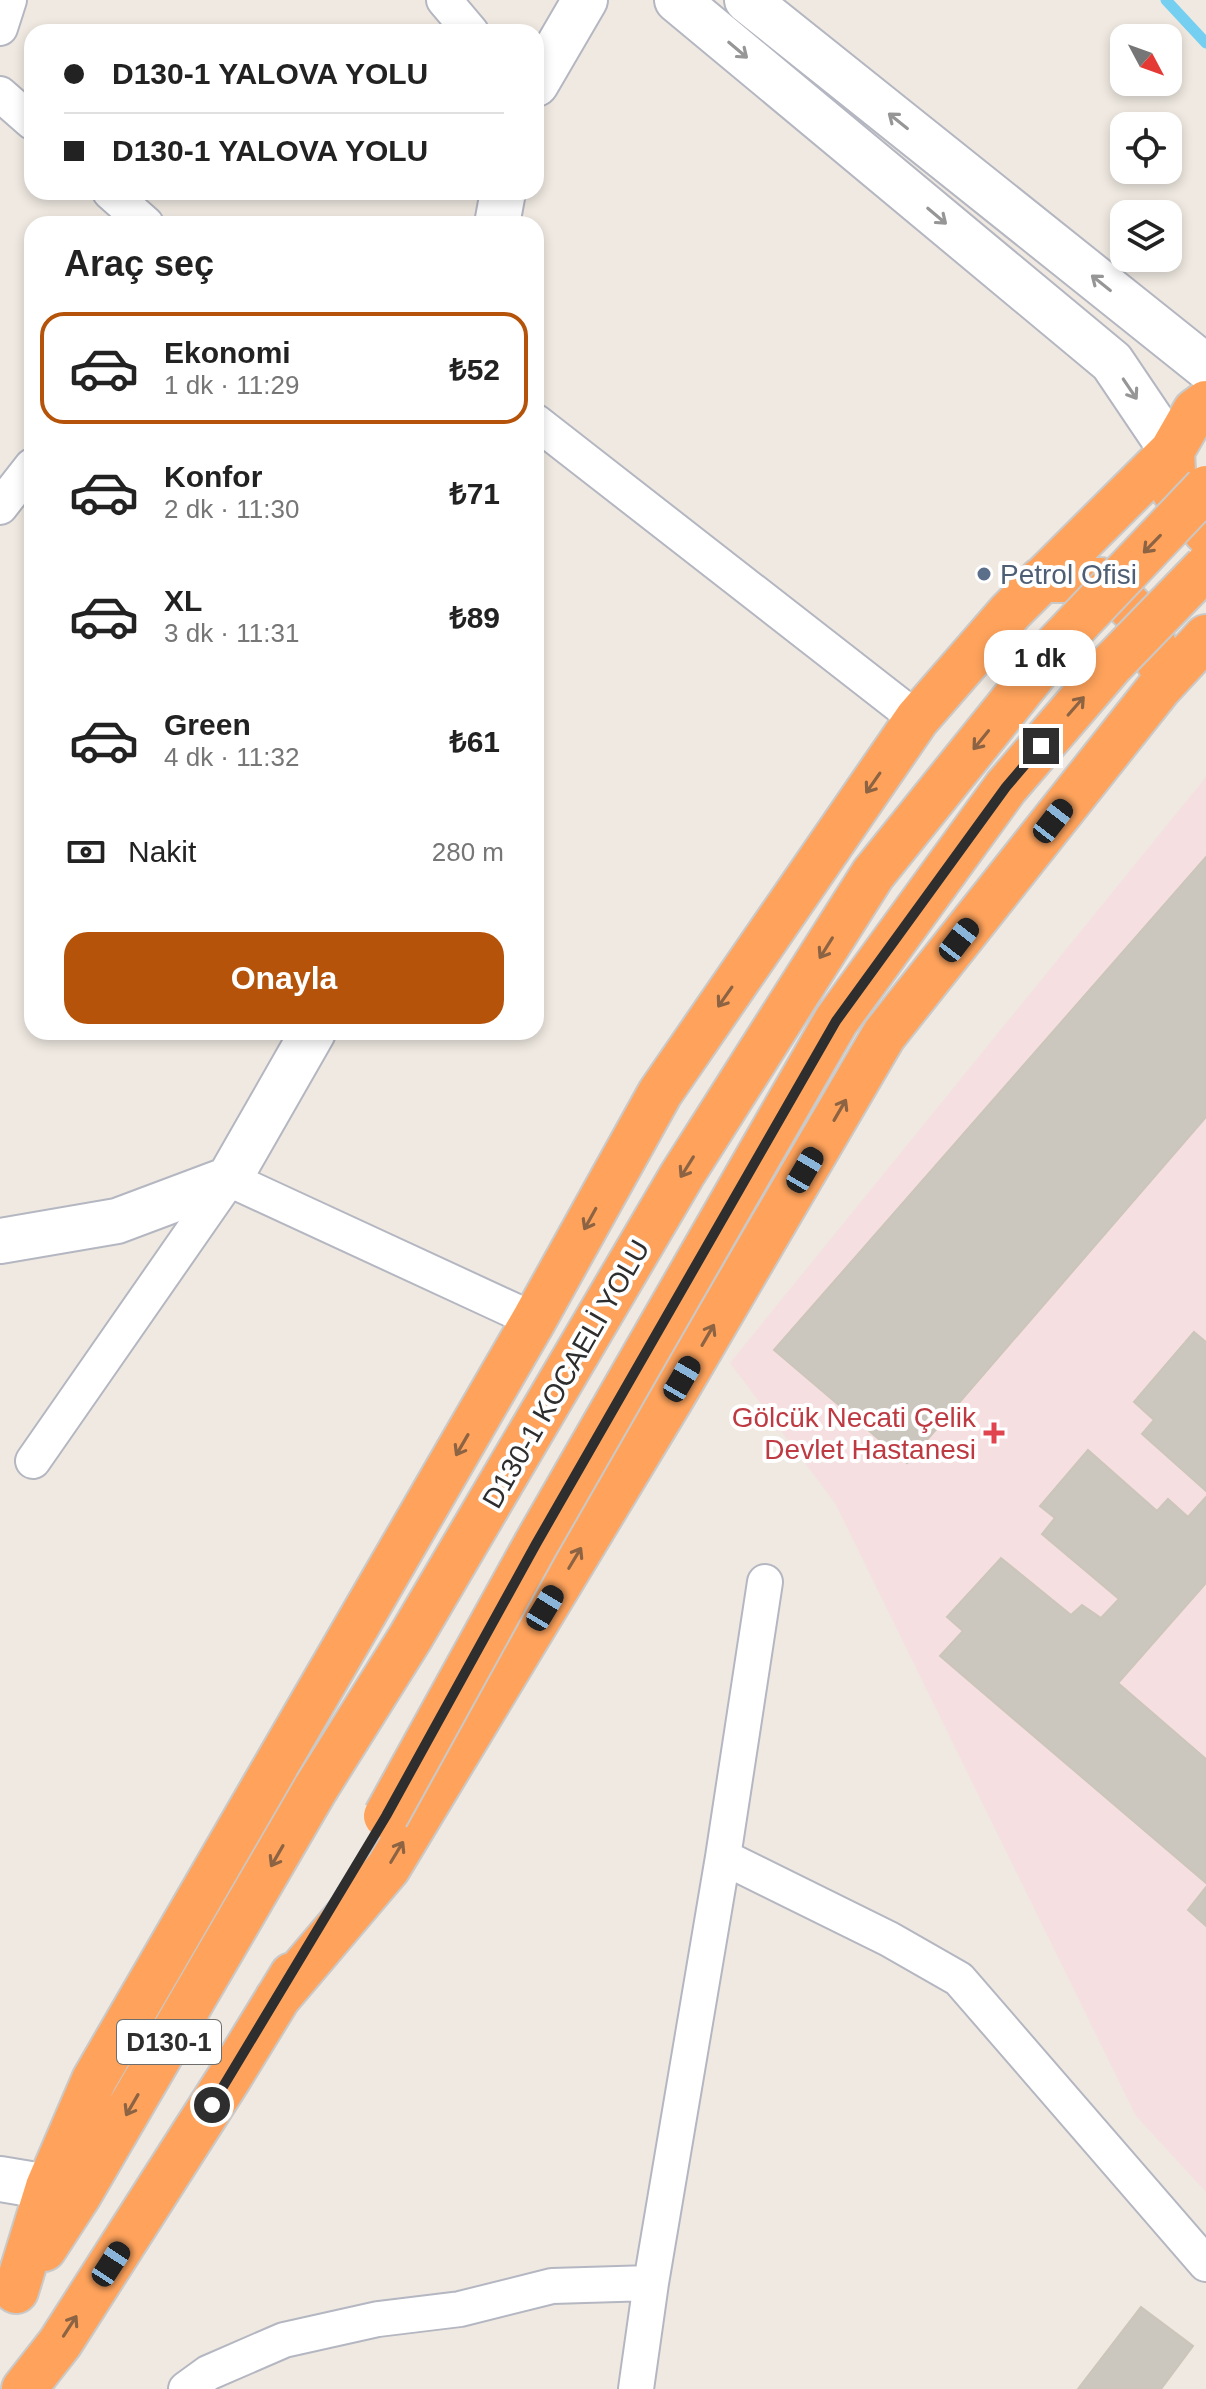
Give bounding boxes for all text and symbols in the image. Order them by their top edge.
north arrow [1110,24,1182,96]
map controls [1110,24,1182,272]
one-way arrow [727,41,747,59]
text: D130-1 YALOVA YOLU [112,57,428,90]
one-way arrow [888,112,909,130]
button: locate [1110,112,1182,184]
text: D130-1 YALOVA YOLU [112,134,428,167]
button: layers [1110,200,1182,272]
one-way arrow [927,207,947,225]
text: Araç seç [64,243,214,284]
one-way arrow [1091,275,1112,292]
icon: car [68,332,140,404]
text: Ekonomi [164,336,291,369]
text: ₺52 [449,353,500,386]
text: 1 dk · 11:29 [164,370,299,400]
one-way arrow [1122,377,1138,399]
icon: car [68,456,140,528]
text: Konfor [164,460,262,493]
text: ₺71 [449,477,500,510]
text: 2 dk · 11:30 [164,494,299,524]
one-way arrow [1143,534,1162,554]
place label: Petrol Ofisi [1000,559,1137,590]
marker: Petrol Ofisi [975,565,993,583]
icon: car [68,580,140,652]
text: XL [164,584,202,617]
text: ₺89 [449,601,500,634]
text: 3 dk · 11:31 [164,618,299,648]
callout: 1 dk [985,630,1097,686]
text: 1 dk [1014,643,1066,673]
one-way arrow [1067,696,1085,716]
icon: car [68,704,140,776]
text: Green [164,708,251,741]
text: ₺61 [449,725,500,758]
route end [1023,728,1059,764]
one-way arrow [972,729,990,749]
text: 4 dk · 11:32 [164,742,299,772]
one-way arrow [865,771,881,793]
car [1029,795,1077,847]
icon: cash [64,830,108,874]
text: Nakit [128,835,196,868]
text: 280 m [432,837,504,867]
car [935,914,983,966]
button: Onayla [64,932,504,1024]
one-way arrow [818,936,834,959]
one-way arrow [717,985,733,1008]
one-way arrow [832,1099,848,1122]
car [783,1143,827,1197]
one-way arrow [678,1155,694,1178]
one-way arrow [582,1206,597,1230]
street label: D130-1 KOCAELİ YOLU [476,1234,656,1514]
one-way arrow [700,1324,716,1347]
car [660,1352,704,1406]
place label: Gölcük Necati Çelik Devlet Hastanesi [732,1402,977,1465]
marker: Gölcük Necati Çelik Devlet Hastanesi [983,1422,1005,1444]
one-way arrow [454,1433,470,1456]
one-way arrow [567,1547,583,1570]
car [522,1581,568,1635]
one-way arrow [389,1841,405,1864]
one-way arrow [269,1844,285,1867]
road number: D130-1 [117,2020,221,2064]
route start [194,2087,230,2123]
one-way arrow [124,2093,140,2116]
car [88,2237,134,2291]
one-way arrow [62,2316,79,2338]

